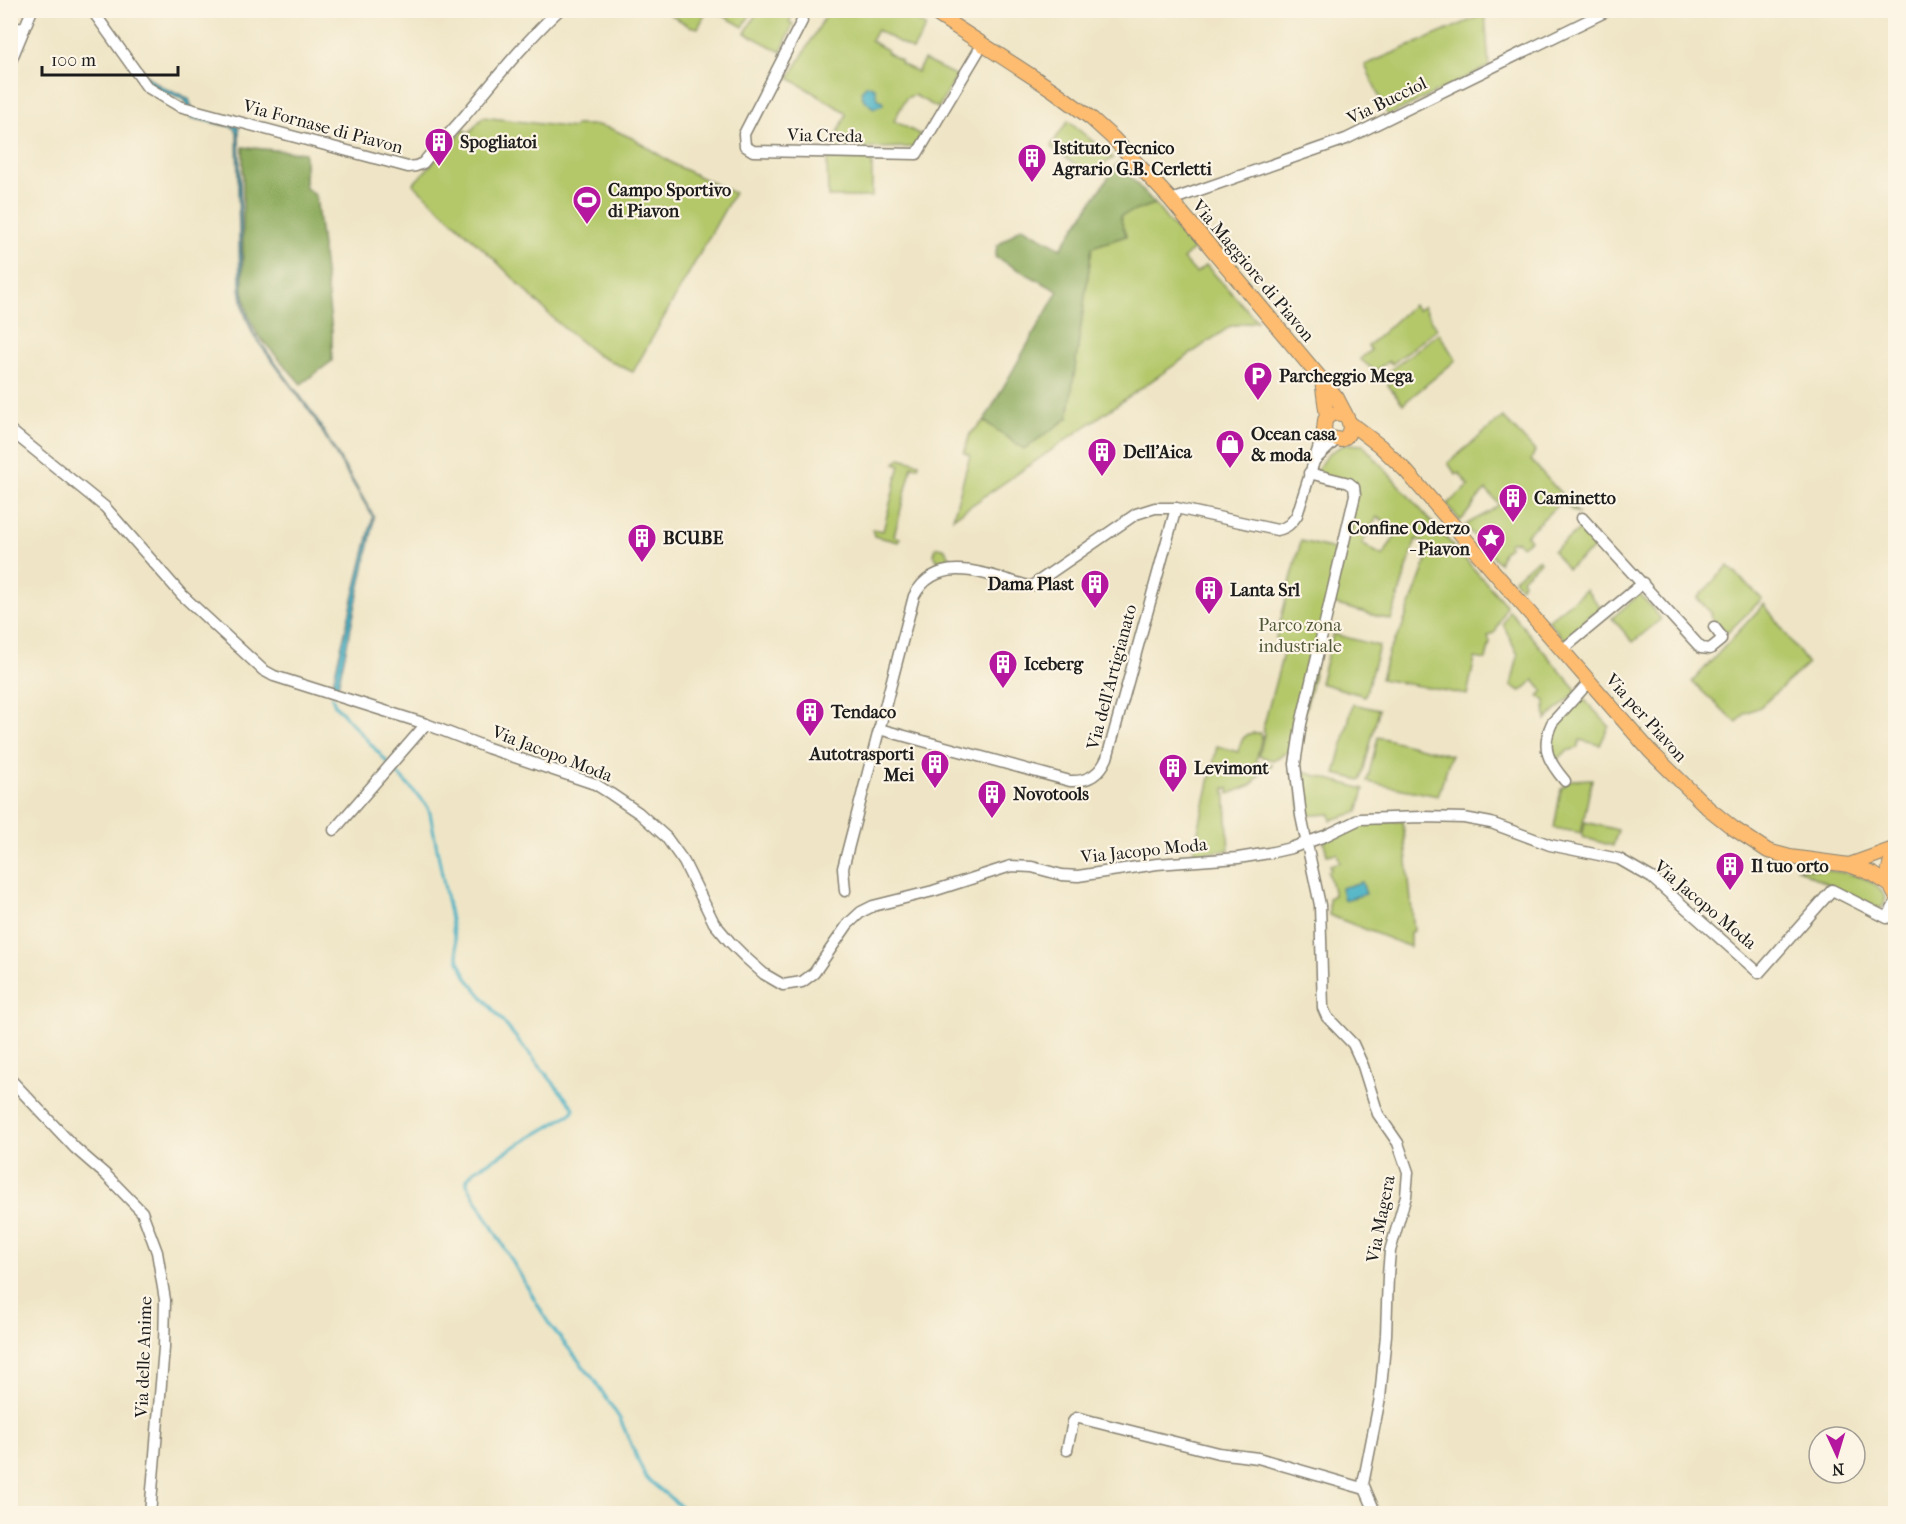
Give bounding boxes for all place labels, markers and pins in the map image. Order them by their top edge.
building icon: Spogliatoi [423,126,455,168]
place label: Spogliatoi [460,132,538,153]
place label: Istituto Tecnico Agrario G.B. Cerletti [1052,138,1212,180]
building icon: Istituto Tecnico Agrario G.B. Cerletti [1016,142,1048,184]
place label: Campo Sportivo di Piavon [608,180,731,222]
sports icon: Campo Sportivo di Piavon [571,184,603,226]
parking icon: Parcheggio Mega [1242,360,1274,402]
place label: Parcheggio Mega [1279,366,1414,387]
place label: Ocean casa & moda [1251,424,1337,466]
shop icon: Ocean casa & moda [1214,428,1246,470]
building icon: Dell'Aica [1086,436,1118,478]
place label: Dell'Aica [1123,442,1192,463]
building icon: Caminetto [1497,482,1529,524]
place label: Caminetto [1534,488,1616,509]
place label: Confine Oderzo - Piavon [1348,518,1471,560]
building icon: BCUBE [626,522,658,564]
place icon: Confine Oderzo - Piavon [1475,522,1507,564]
place label: BCUBE [663,528,723,549]
building icon: Dama Plast [1079,568,1111,610]
place label: Dama Plast [988,574,1075,595]
building icon: Lanta Srl [1193,574,1225,616]
place label: Lanta Srl [1230,580,1301,601]
building icon: Iceberg [987,648,1019,690]
place label: Iceberg [1024,654,1085,675]
building icon: Tendaco [794,696,826,738]
place label: Tendaco [830,702,896,723]
place label: Autotrasporti Mei [809,744,915,786]
building icon: Autotrasporti Mei [919,748,951,790]
building icon: Levimont [1157,752,1189,794]
place label: Levimont [1194,758,1269,779]
building icon: Novotools [976,778,1008,820]
place label: Novotools [1013,784,1089,805]
building icon: Il tuo orto [1714,850,1746,892]
place label: Il tuo orto [1751,856,1829,877]

